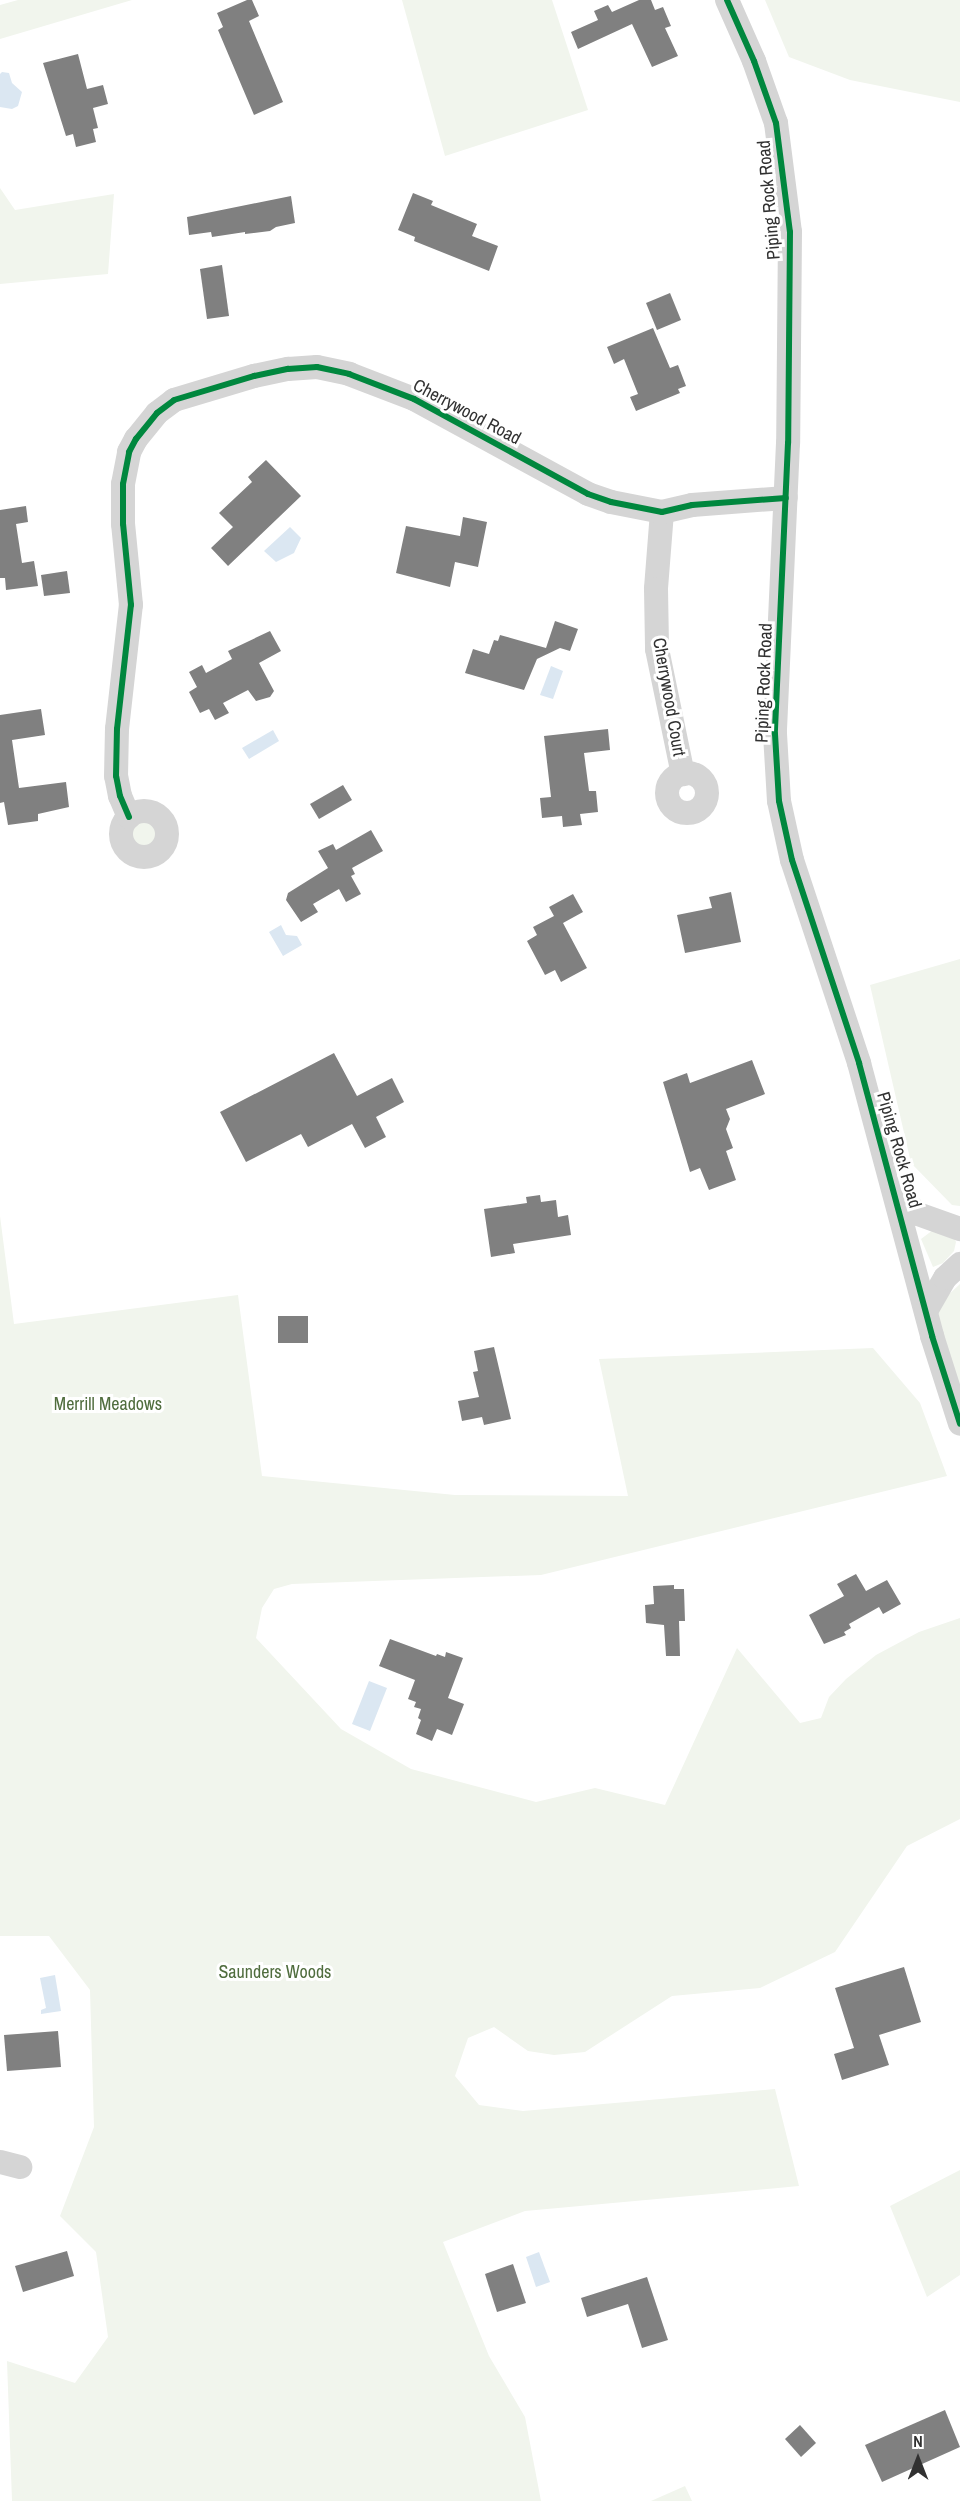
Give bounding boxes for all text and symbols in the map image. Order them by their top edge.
street label: Piping Rock Road [753,139,785,261]
street label: Cherrywood Road [409,375,525,449]
street label: Piping Rock Road [751,623,777,743]
street label: Cherrywood Court [648,636,690,758]
street label: Piping Rock Road [872,1089,926,1211]
park label: Merrill Meadows [54,1393,162,1415]
park label: Saunders Woods [219,1961,331,1983]
north arrow [888,2429,948,2489]
text: N [913,2430,923,2452]

